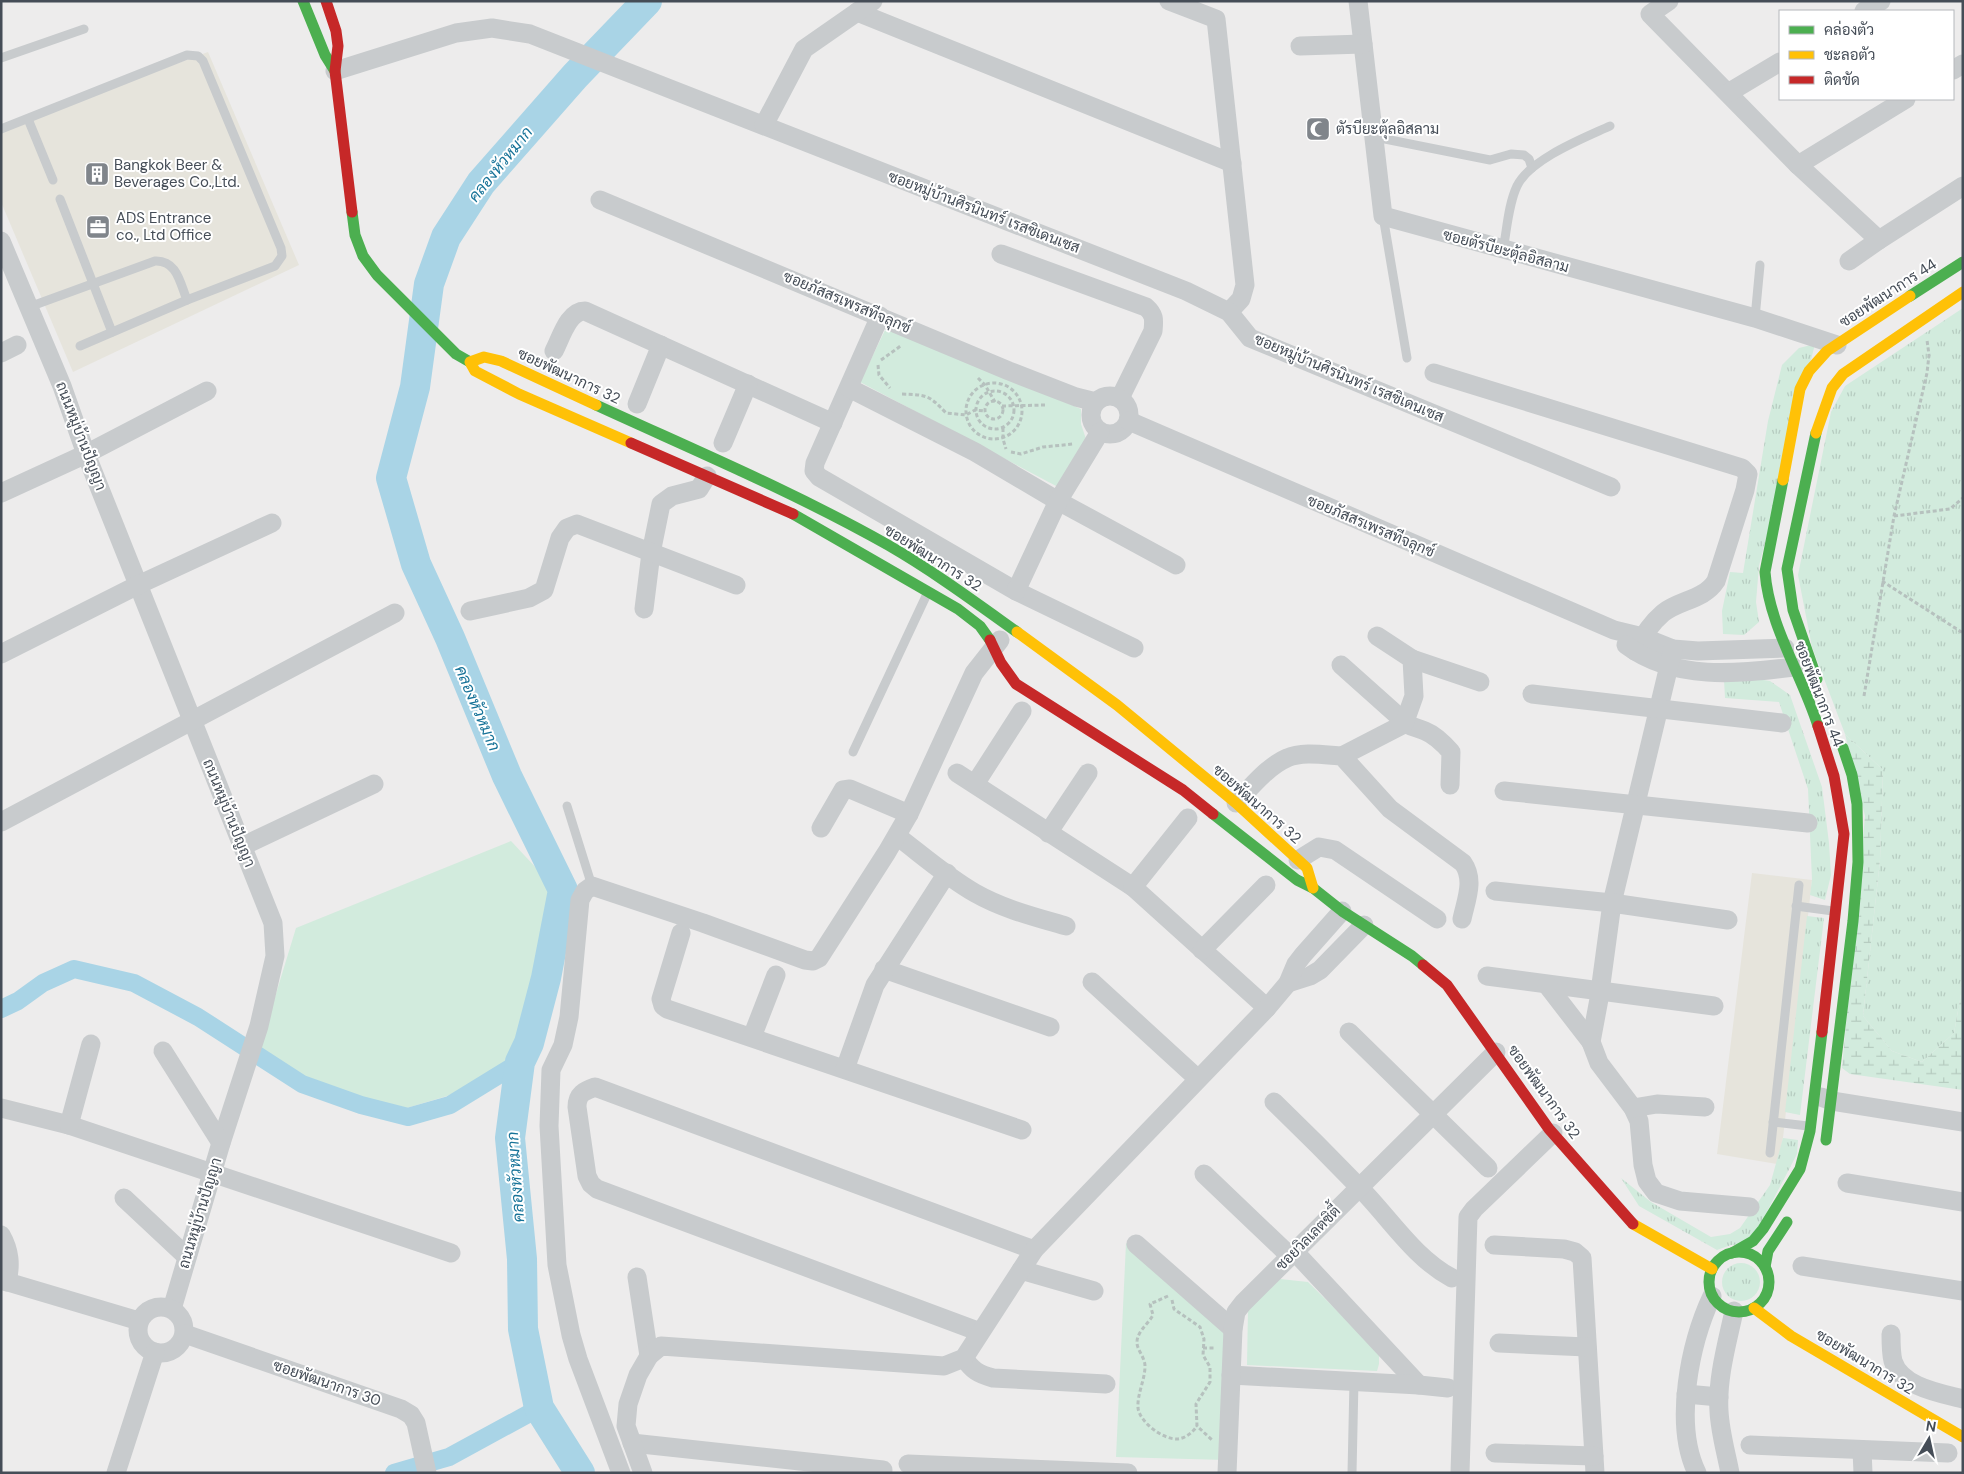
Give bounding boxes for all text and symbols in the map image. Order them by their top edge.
legend [1779,10,1954,100]
text: คล่องตัว [1824,20,1874,40]
text: ชะลอตัว [1824,45,1875,65]
text: ติดขัด [1824,70,1860,90]
mosque icon: ตัรบียะตุ้ลอิสลาม [1305,116,1331,142]
place label: ตัรบียะตุ้ลอิสลาม [1336,119,1439,140]
water label: คลองหัวหมาก [464,122,537,206]
place label: Bangkok Beer & Beverages Co.,Ltd. [114,155,240,192]
building icon: Bangkok Beer & Beverages Co.,Ltd. [84,161,110,187]
street label: ซอยหมู่บ้านศิรนินทร์ เรสซิเดนเซส [885,166,1083,258]
place label: ADS Entrance co., Ltd Office [116,208,212,245]
office icon: ADS Entrance co., Ltd Office [85,214,111,240]
street label: ซอยตัรบียะตุ้ลอิสลาม [1440,225,1571,278]
street label: ซอยพัฒนาการ 44 [1836,254,1940,332]
street label: ซอยภัสสรเพรสทีจลุกซ์ [780,266,914,339]
street label: ซอยหมู่บ้านศิรนินทร์ เรสซิเดนเซส [1251,329,1447,427]
street label: ซอยพัฒนาการ 32 [514,343,624,409]
street label: ถนนหมู่บ้านปัญญา [51,379,111,493]
street label: ซอยภัสสรเพรสทีจลุกซ์ [1304,490,1438,563]
street label: ซอยพัฒนาการ 32 [880,520,986,596]
street label: ซอยพัฒนาการ 44 [1790,638,1848,750]
water label: คลองหัวหมาก [450,662,505,754]
street label: ถนนหมู่บ้านปัญญา [198,756,260,870]
street label: ซอยพัฒนาการ 32 [1208,760,1306,848]
street label: ซอยพัฒนาการ 32 [1503,1041,1585,1143]
water label: คลองหัวหมาก [502,1131,529,1223]
street label: ถนนหมู่บ้านปัญญา [174,1155,226,1271]
street label: ซอยวิลเลตซิตี้ [1268,1197,1345,1275]
street label: ซอยพัฒนาการ 32 [1812,1325,1918,1399]
street label: ซอยพัฒนาการ 30 [270,1355,384,1411]
north arrow [1904,1414,1954,1464]
text: N [1925,1416,1937,1436]

